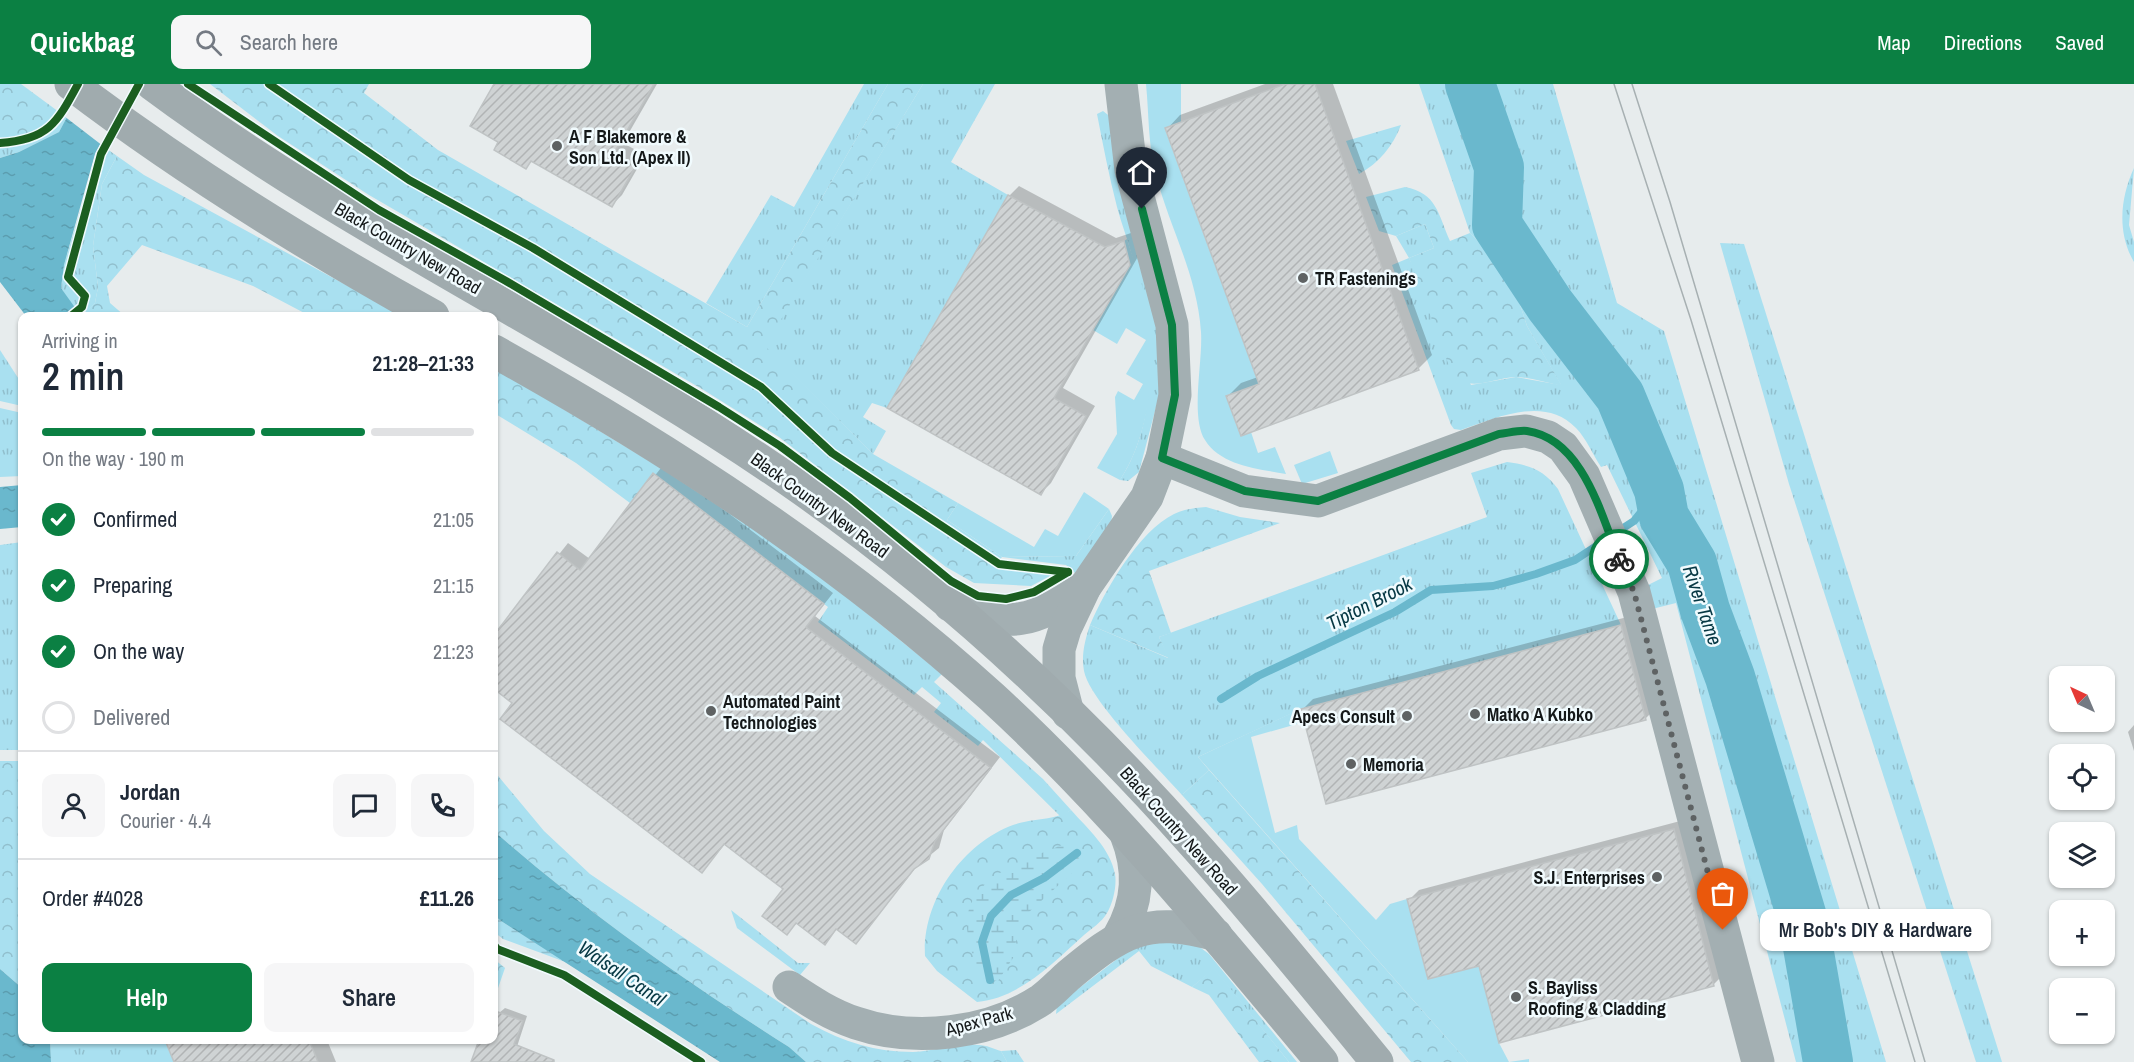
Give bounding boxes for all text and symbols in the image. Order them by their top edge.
search box [171,15,591,69]
text: Quickbag [30,23,135,61]
icon: search [192,26,225,59]
text: Search here [240,27,338,57]
text: Map [1877,28,1911,57]
text: Directions [1944,28,2022,57]
text: Saved [2055,28,2104,57]
place label: A F Blakemore & Son Ltd. (Apex II) [569,124,690,170]
marker: A F Blakemore & Son Ltd. (Apex II) [550,139,564,153]
pin [1116,147,1167,209]
icon: home [1125,156,1158,189]
street label: Black Country New Road [330,196,486,300]
place label: TR Fastenings [1315,266,1416,291]
marker: TR Fastenings [1296,271,1310,285]
text: Arriving in [42,327,118,354]
text: 21:28–21:33 [372,348,474,378]
text: 2 min [42,350,124,402]
text: On the way · 190 m [42,445,184,472]
street label: Black Country New Road [746,446,894,564]
icon: check [42,503,75,536]
text: Confirmed [93,504,177,534]
text: 21:05 [433,506,474,533]
courier [1589,529,1649,589]
icon: bike [1603,543,1636,576]
water label: River Tame [1677,561,1729,649]
icon: check [42,569,75,602]
water label: Tipton Brook [1321,569,1417,636]
text: Preparing [93,570,172,600]
text: 21:15 [433,572,474,599]
icon: check [42,635,75,668]
text: On the way [93,636,184,666]
text: 21:23 [433,638,474,665]
north arrow [2049,666,2115,732]
map controls [2049,666,2115,1044]
place label: Automated Paint Technologies [723,689,840,735]
text: Delivered [93,702,170,732]
place label: Matko A Kubko [1487,702,1593,727]
marker: Automated Paint Technologies [704,704,718,718]
place label: Apecs Consult [1292,704,1395,729]
marker: Matko A Kubko [1468,707,1482,721]
marker: Apecs Consult [1400,709,1414,723]
button: locate [2049,744,2115,810]
place label: Memoria [1363,752,1424,777]
marker: Memoria [1344,757,1358,771]
street label: Black Country New Road [1115,761,1243,901]
button: person [42,774,105,837]
button: chat [333,774,396,837]
button: phone [411,774,474,837]
text: Jordan [120,777,180,807]
text: Courier · 4.4 [120,807,211,834]
button: layers [2049,822,2115,888]
place label: S.J. Enterprises [1533,865,1645,890]
pin [1697,868,1748,930]
marker: S.J. Enterprises [1650,870,1664,884]
icon: bag [1706,877,1739,910]
text: Order #4028 [42,883,143,913]
text: £11.26 [420,883,474,913]
button: + [2049,900,2115,966]
callout: Mr Bob's DIY & Hardware [1759,909,1990,951]
text: Mr Bob's DIY & Hardware [1779,916,1972,943]
water label: Walsall Canal [573,934,671,1012]
button: Help [42,963,252,1032]
button: Share [264,963,474,1032]
place label: S. Bayliss Roofing & Cladding [1528,975,1666,1021]
button: − [2049,978,2115,1044]
marker: S. Bayliss Roofing & Cladding [1509,990,1523,1004]
street label: Apex Park [942,1000,1016,1042]

